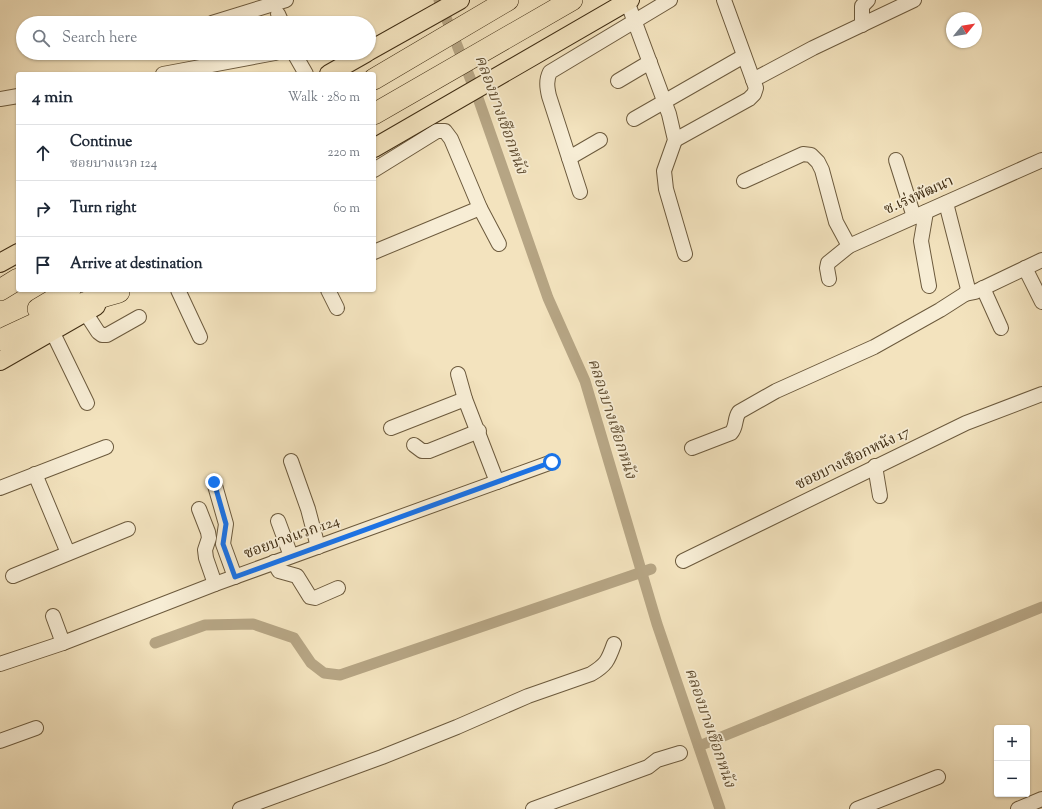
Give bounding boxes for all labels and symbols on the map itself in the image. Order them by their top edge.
north arrow [946,12,982,48]
water label: คลองบางเชือกหนัง [468,52,533,179]
street label: ซ.เร่งพัฒนา [881,171,957,221]
water label: คลองบางเชือกหนัง [581,356,642,483]
street label: ซอยบางเชือกหนัง 17 [792,422,914,496]
route start [543,453,561,471]
route end [205,473,223,491]
street label: ซอยบางแวก 124 [241,511,343,565]
water label: คลองบางเชือกหนัง [678,665,741,792]

